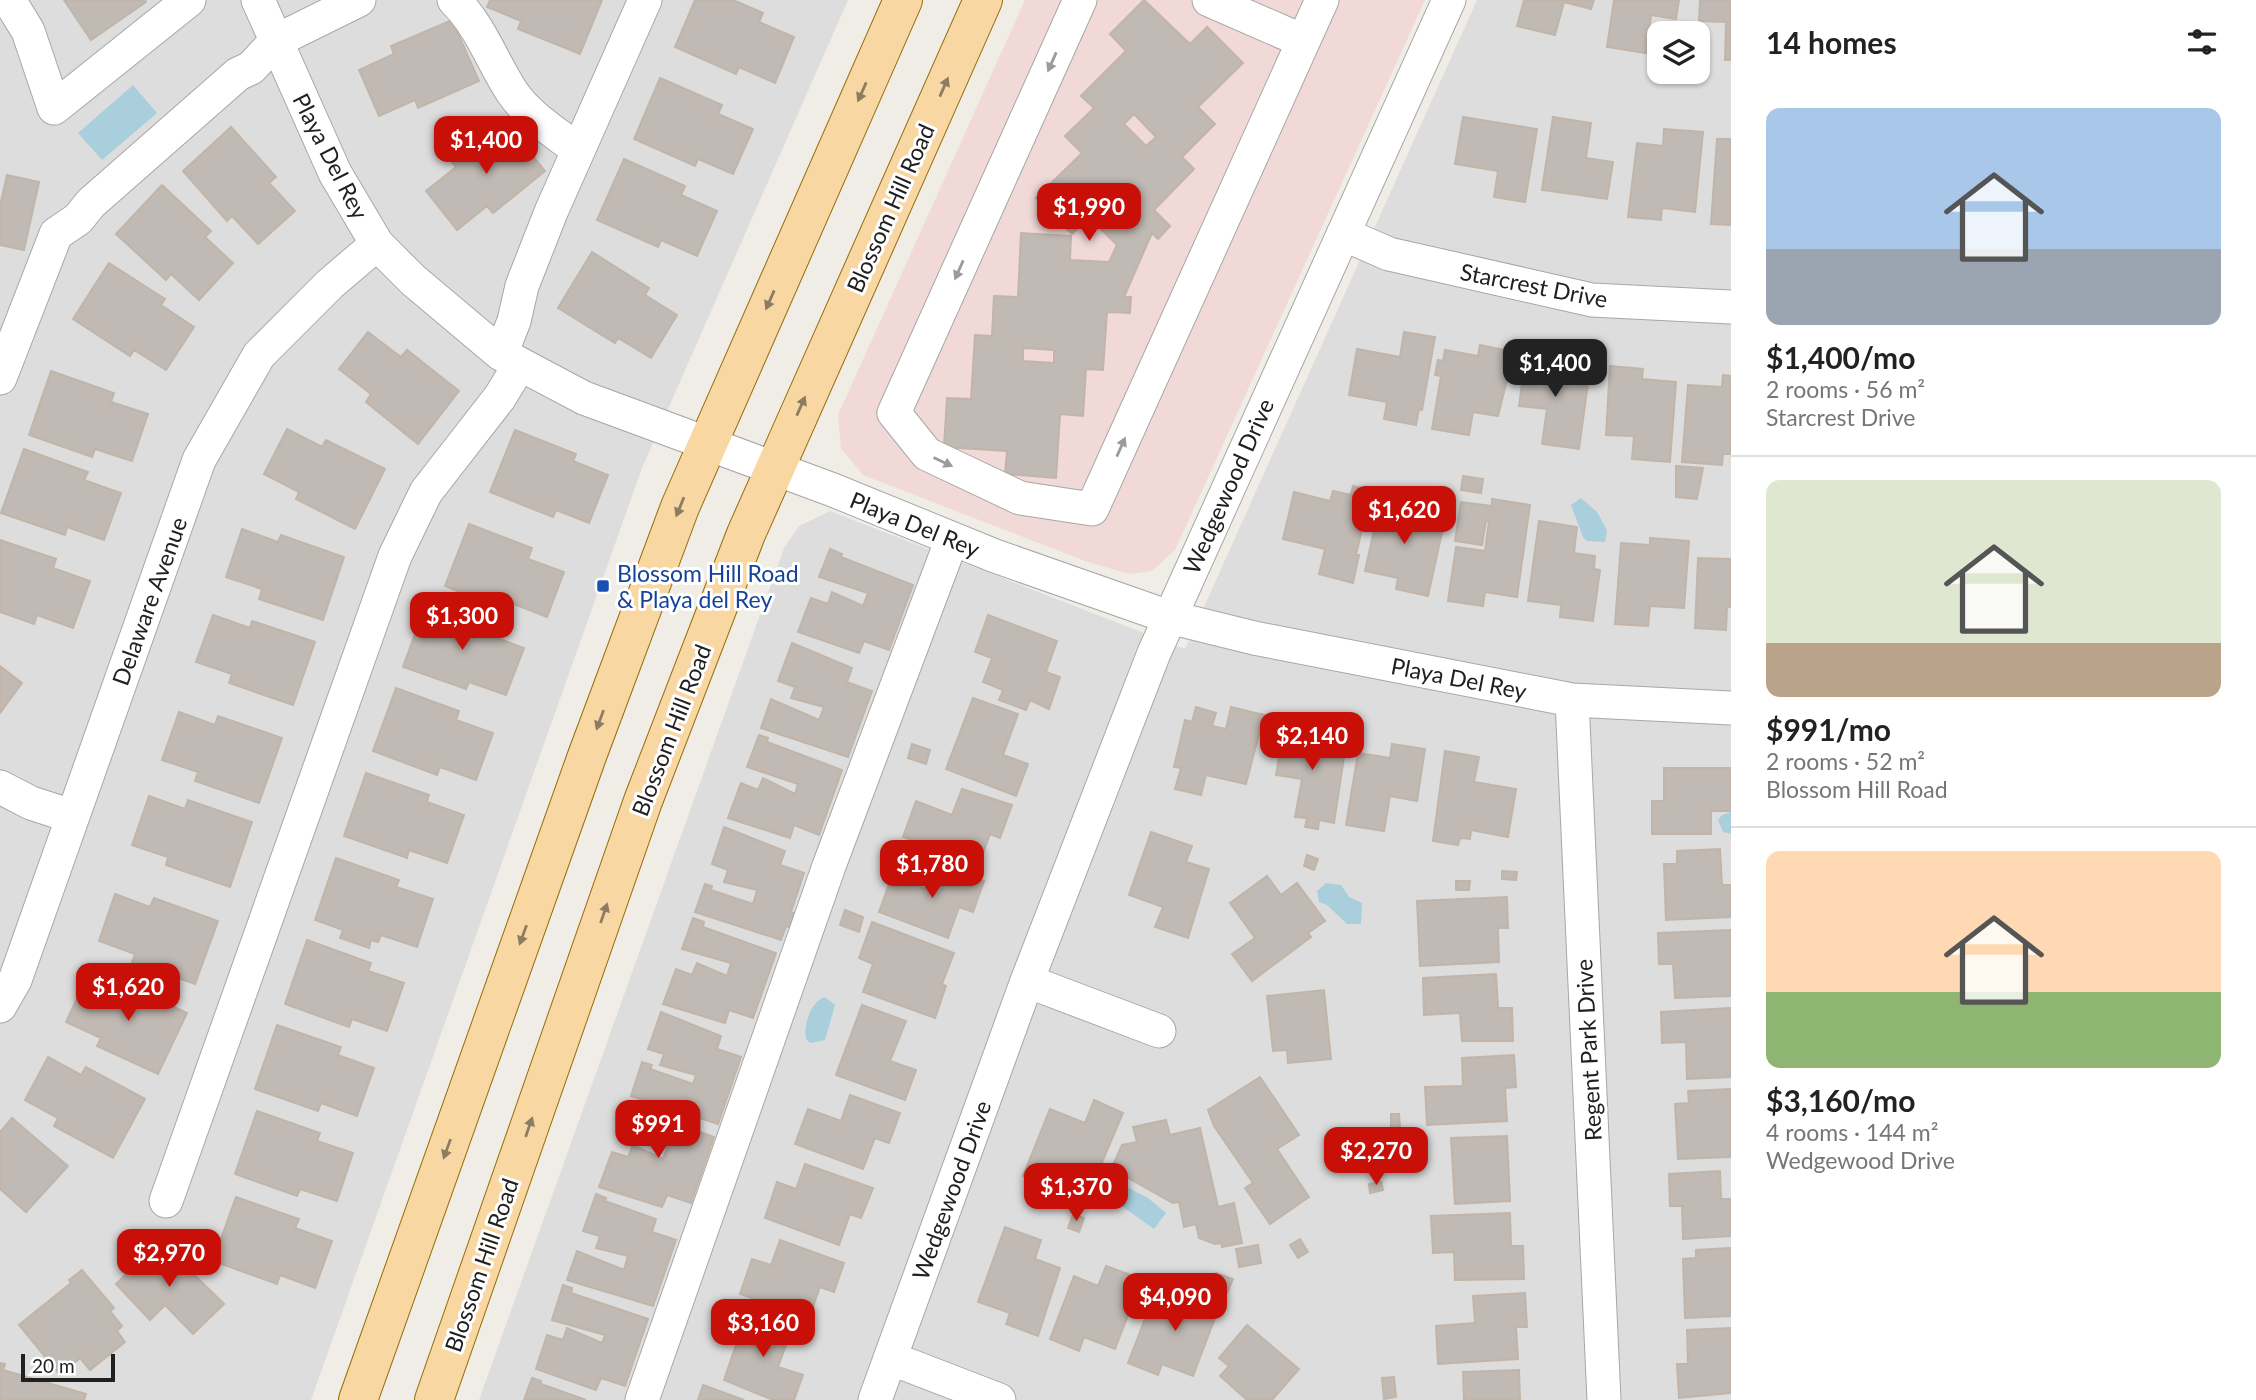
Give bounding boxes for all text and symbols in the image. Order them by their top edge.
map controls [1647,21,1710,84]
button: layers [1647,21,1710,84]
icon: filters [2183,23,2221,61]
text: 14 homes [1766,24,1897,60]
one-way arrow [1046,52,1058,72]
one-way arrow [938,77,950,97]
one-way arrow [856,82,868,102]
street label: Playa Del Rey [287,88,375,224]
pin: $1,400 [429,116,543,176]
street label: Blossom Hill Road [840,119,940,297]
text: $1,400 [450,125,522,153]
icon: home [1931,154,2057,280]
pin: $1,990 [1032,184,1146,243]
text: $1,990 [1053,192,1125,220]
street label: Starcrest Drive [1458,257,1610,313]
one-way arrow [953,259,964,280]
one-way arrow [764,289,775,310]
text: $1,400/mo [1766,339,1915,375]
pin: $1,400 [1498,340,1612,399]
text: $1,400 [1519,348,1591,376]
text: 2 rooms · 56 m² [1766,375,1925,403]
street label: Wedgewood Drive [1177,394,1279,578]
one-way arrow [796,396,807,417]
text: Starcrest Drive [1766,403,1916,431]
one-way arrow [1116,436,1127,457]
one-way arrow [933,456,953,468]
street label: Playa Del Rey [846,485,984,563]
pin: $1,620 [1347,486,1461,546]
text: $1,620 [1368,495,1440,523]
one-way arrow [674,497,685,518]
street label: Delaware Avenue [106,513,192,689]
icon: home [1931,526,2057,652]
place label: Blossom Hill Road & Playa del Rey [617,559,799,613]
marker: Blossom Hill Road & Playa del Rey [595,578,611,594]
pin: $1,300 [405,592,519,652]
text: $1,300 [426,601,498,629]
street label: Blossom Hill Road [625,640,717,820]
street label: Playa Del Rey [1389,651,1529,705]
one-way arrow [594,710,605,731]
text: $991/mo [1766,711,1891,747]
pin: $2,140 [1255,712,1369,772]
text: $2,140 [1276,721,1348,749]
text: 2 rooms · 52 m² [1766,747,1925,775]
text: Blossom Hill Road [1766,775,1948,803]
pin: $1,780 [875,841,989,900]
text: $1,780 [896,849,968,877]
icon: home [1931,897,2057,1023]
one-way arrow [599,902,610,923]
one-way arrow [517,924,528,945]
street label: Regent Park Drive [1569,958,1607,1142]
pin: $1,620 [71,964,185,1023]
text: $1,620 [92,972,164,1000]
text: $3,160/mo [1766,1082,1915,1118]
street label: Wedgewood Drive [906,1096,996,1284]
pin: $991 [617,1100,699,1160]
text: $991 [631,1109,685,1137]
one-way arrow [524,1117,535,1138]
text: 4 rooms · 144 m² [1766,1118,1938,1146]
pin: $2,270 [1319,1128,1433,1187]
text: $2,270 [1340,1136,1412,1164]
one-way arrow [441,1139,452,1160]
text: Wedgewood Drive [1766,1146,1955,1174]
pin: $1,370 [1019,1164,1133,1223]
text: $1,370 [1040,1172,1112,1200]
street label: Blossom Hill Road [438,1175,524,1355]
pin: $2,970 [112,1230,226,1289]
text: $2,970 [133,1238,205,1266]
pin: $4,090 [1118,1274,1232,1333]
text: $4,090 [1139,1282,1211,1310]
pin: $3,160 [706,1300,820,1359]
text: $3,160 [727,1308,799,1336]
scale bar [21,1351,116,1383]
text: 20 m [32,1354,75,1377]

